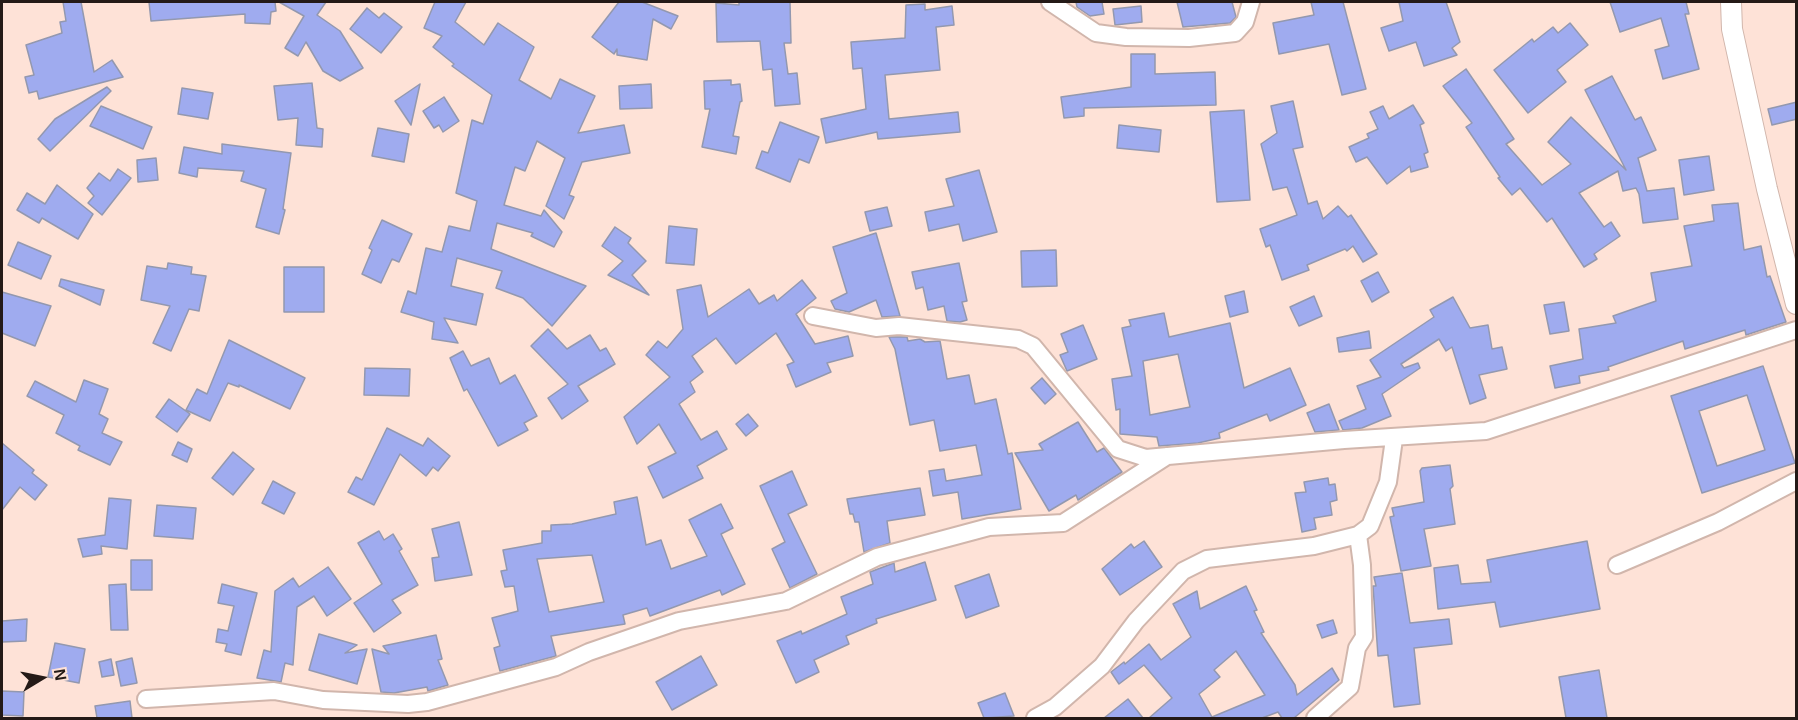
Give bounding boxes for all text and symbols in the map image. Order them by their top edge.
north arrow [12,648,72,708]
text: N [51,668,70,682]

